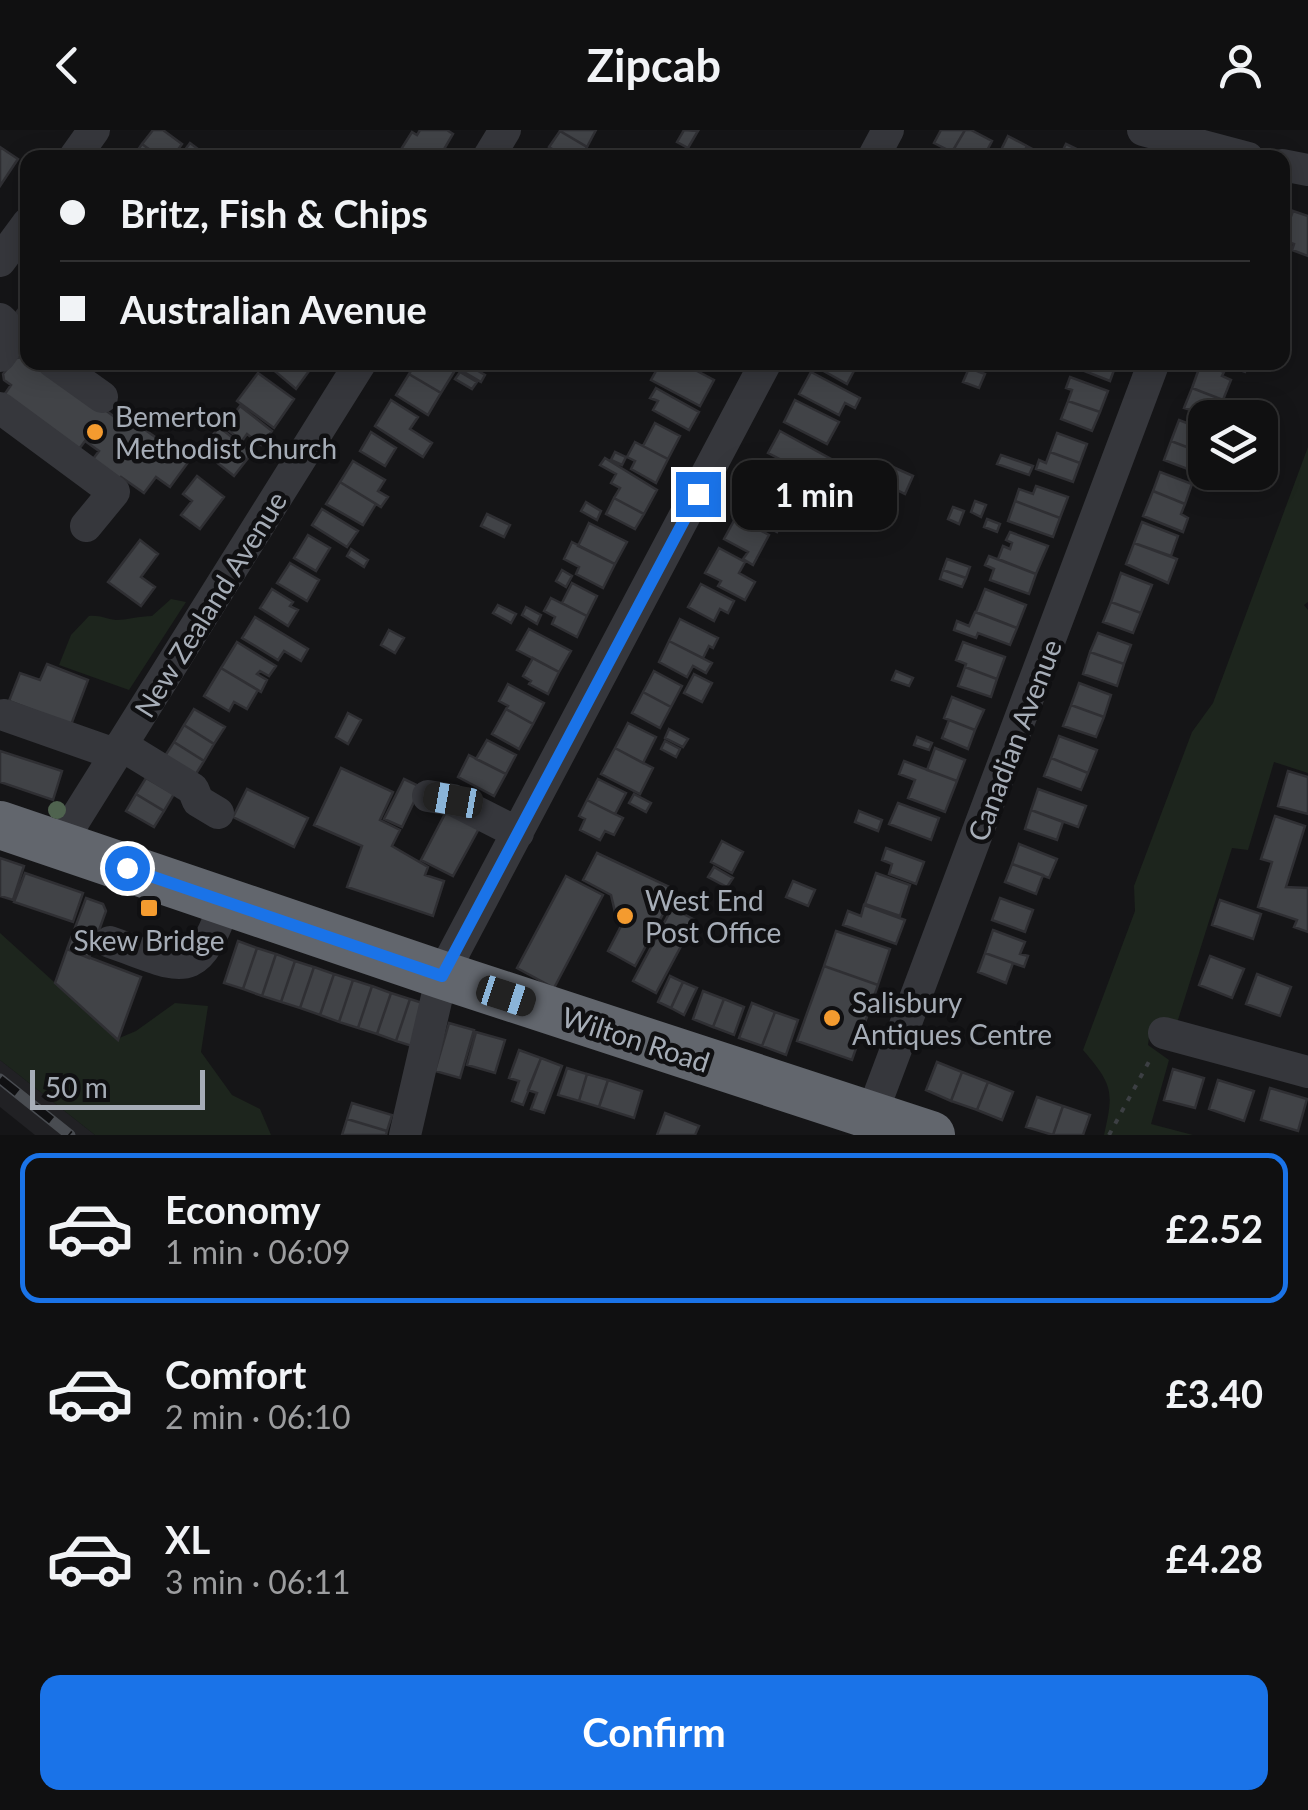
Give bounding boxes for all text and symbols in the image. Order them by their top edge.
icon: back [40,38,95,93]
text: Zipcab [587,38,721,92]
icon: person [1213,38,1268,93]
text: Britz, Fish & Chips [120,190,428,236]
text: Australian Avenue [120,286,427,332]
place label: Bemerton Methodist Church [115,399,337,465]
map controls [1188,400,1278,490]
button: layers [1188,400,1278,490]
marker: Bemerton Methodist Church [84,421,106,443]
callout: 1 min [733,459,898,529]
route end [676,472,721,517]
text: 1 min [775,475,854,514]
street label: New Zealand Avenue [127,485,293,723]
street label: Canadian Avenue [960,634,1068,846]
car [421,780,485,820]
route start [105,846,150,891]
place label: West End Post Office [645,883,781,949]
marker: Skew Bridge [138,897,160,919]
marker: West End Post Office [614,905,636,927]
place label: Skew Bridge [73,923,225,957]
car [473,972,539,1020]
place label: Salisbury Antiques Centre [852,985,1052,1051]
street label: Wilton Road [558,999,714,1079]
marker: Salisbury Antiques Centre [821,1007,843,1029]
scale bar [30,1065,205,1110]
text: 50 m [45,1070,108,1104]
icon: car [45,1183,135,1273]
text: Economy [165,1186,320,1232]
text: £2.52 [1166,1205,1263,1251]
text: 1 min · 06:09 [165,1232,351,1271]
icon: car [45,1348,135,1438]
text: Comfort [165,1351,306,1397]
text: £3.40 [1166,1370,1263,1416]
text: 2 min · 06:10 [165,1397,351,1436]
icon: car [45,1513,135,1603]
text: XL [165,1516,210,1562]
text: £4.28 [1166,1535,1263,1581]
text: 3 min · 06:11 [165,1562,351,1601]
button: Confirm [40,1675,1268,1790]

